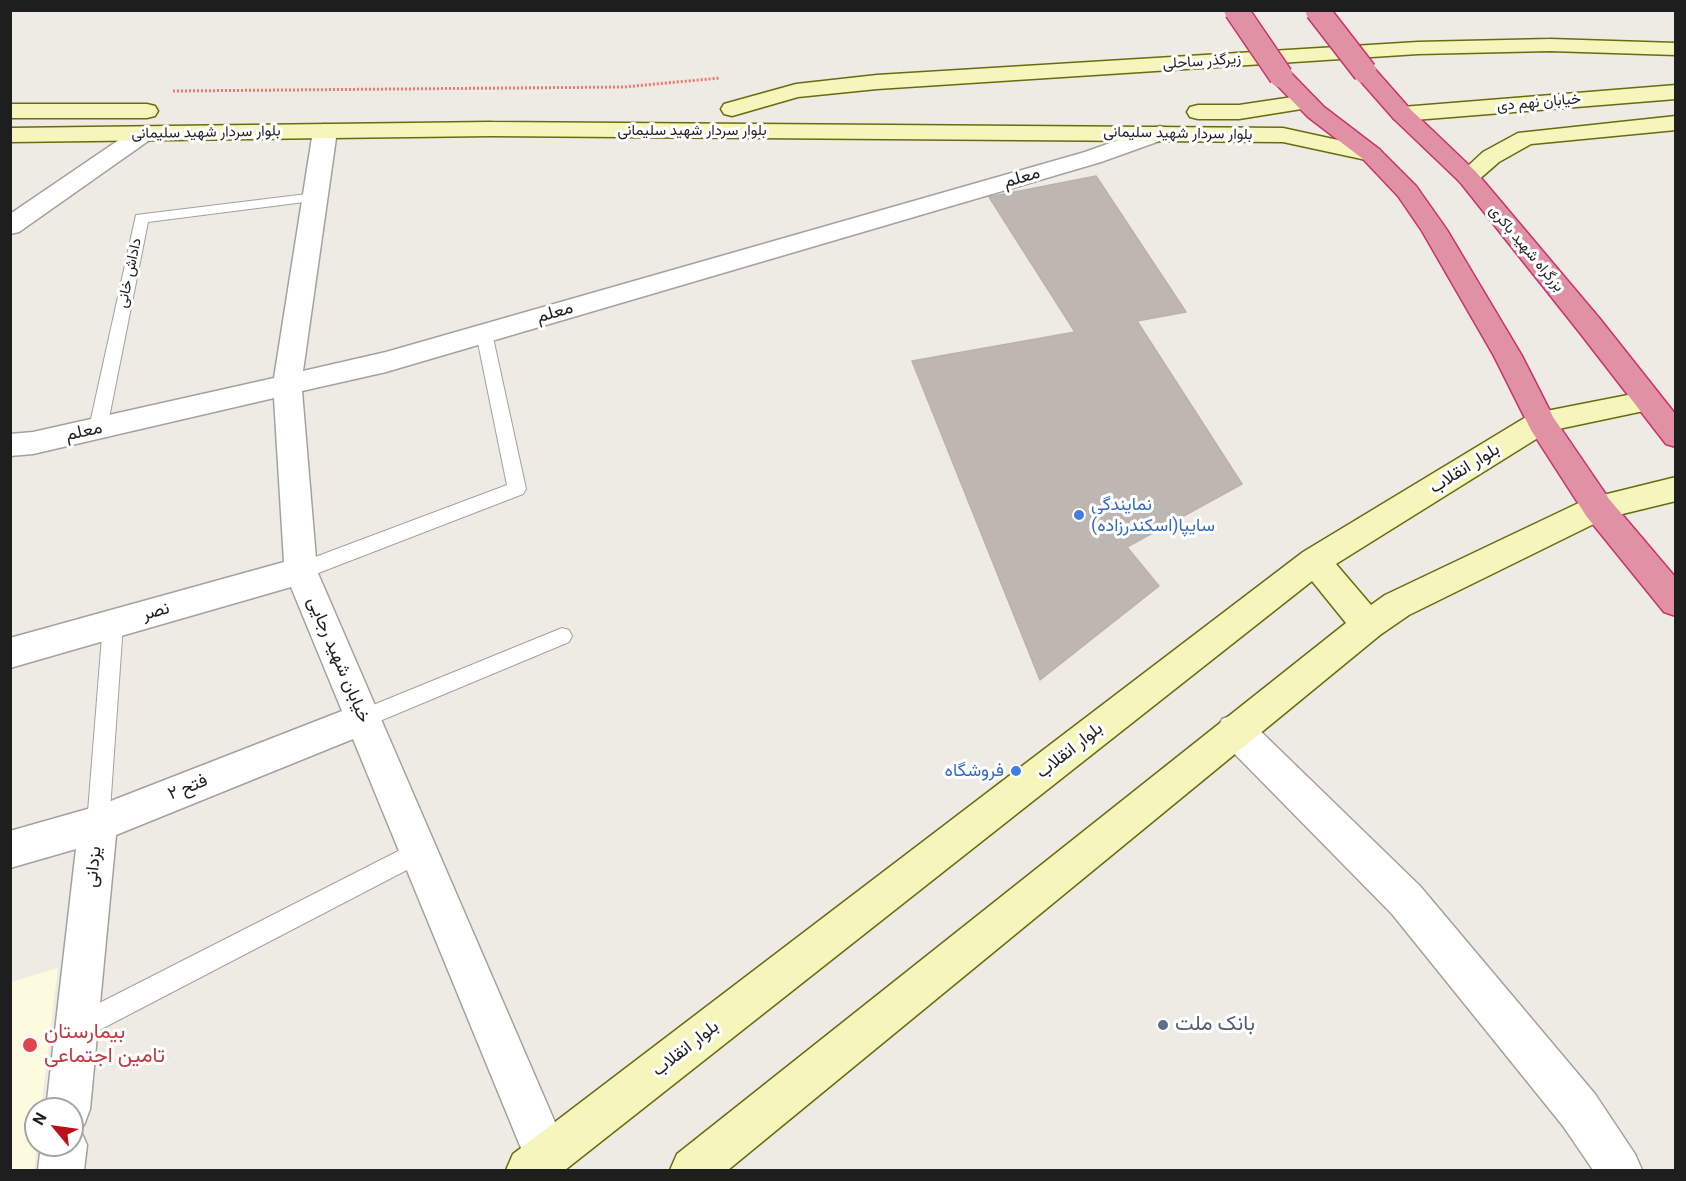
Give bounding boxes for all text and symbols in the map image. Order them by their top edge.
street label: زیرگذر ساحلی [1162,50,1242,74]
street label: خیابان نهم دی [1496,90,1582,116]
street label: بلوار سردار شهید سلیمانی [617,122,767,140]
street label: بلوار سردار شهید سلیمانی [131,123,281,143]
street label: بلوار سردار شهید سلیمانی [1103,124,1253,144]
street label: معلم [1001,163,1043,193]
street label: بزرگراه شهید باکری [1485,202,1567,296]
street label: داداش خانی [114,237,146,309]
street label: معلم [534,298,576,328]
street label: معلم [64,417,104,447]
street label: بلوار انقلاب [1426,439,1504,499]
place label: نمایندگی سایپا(اسکندرزاده) [1091,494,1215,536]
marker: نمایندگی سایپا(اسکندرزاده) [1072,508,1086,522]
street label: خیابان شهید رجایی [302,594,374,726]
street label: نصر [140,598,172,626]
street label: بلوار انقلاب [1032,718,1108,784]
place label: فروشگاه [945,760,1004,782]
marker: فروشگاه [1009,764,1023,778]
street label: فتح ۲ [165,770,211,806]
street label: یزدانی [81,845,107,889]
place label: بانک ملت [1175,1012,1255,1038]
street label: بلوار انقلاب [648,1016,724,1082]
marker: بانک ملت [1156,1018,1170,1032]
place label: بیمارستان تامین اجتماعی [44,1020,165,1070]
marker: بیمارستان تامین اجتماعی [21,1036,39,1054]
north arrow [24,1097,84,1157]
text: N [29,1109,51,1129]

